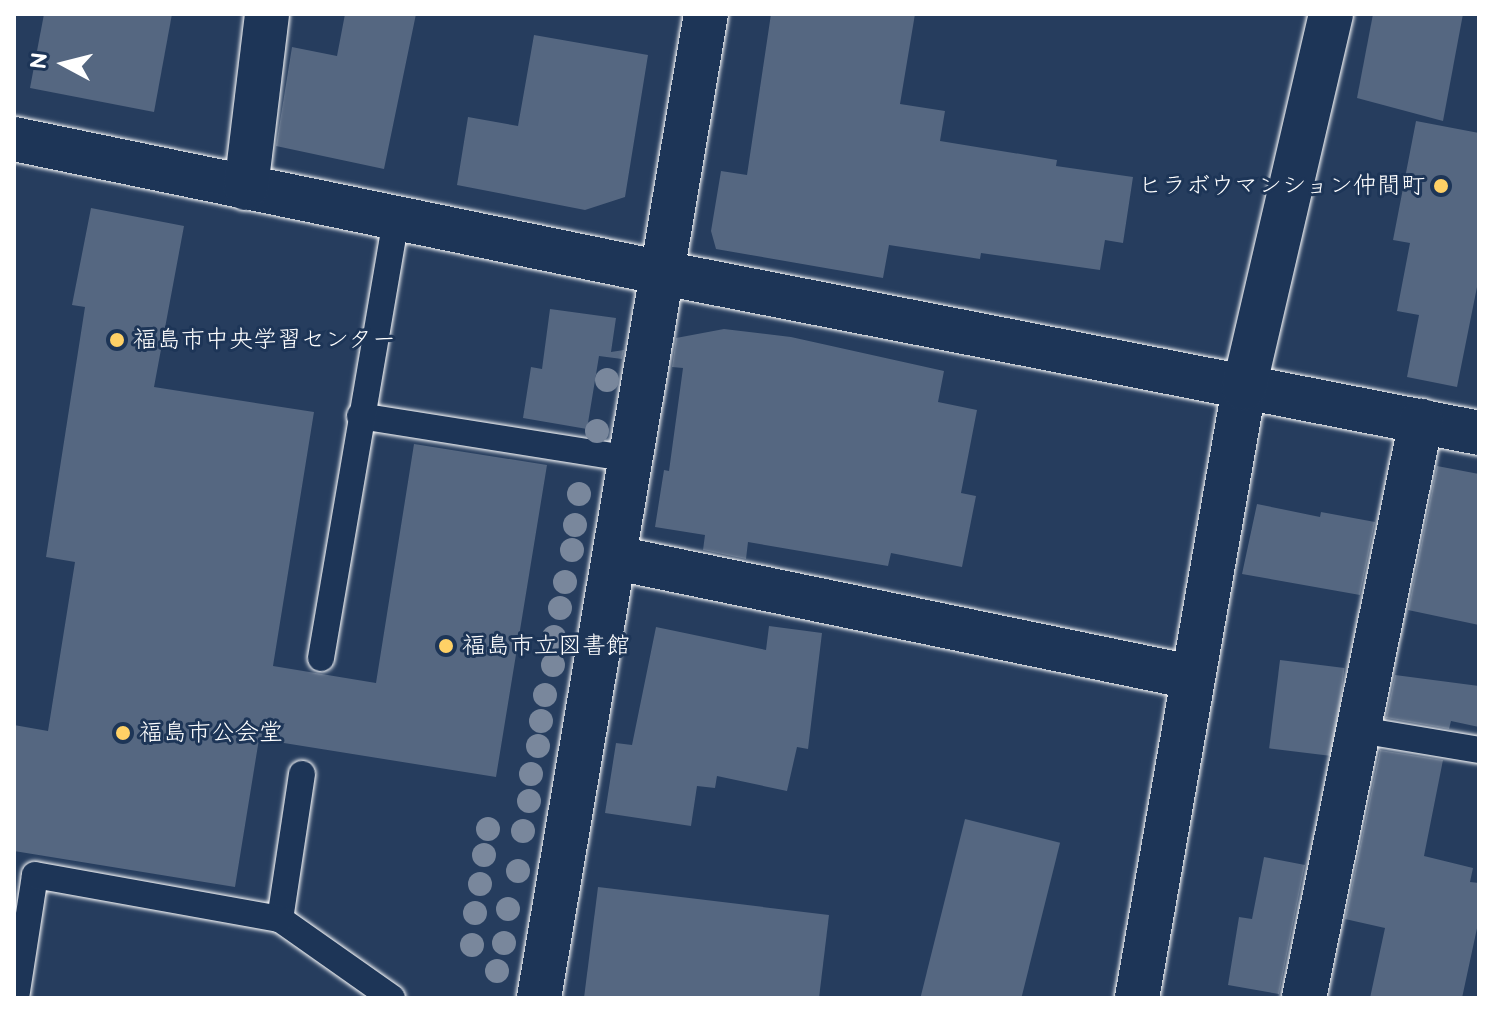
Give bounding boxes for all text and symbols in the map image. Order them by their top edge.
north arrow [24,24,104,104]
text: N [25,51,54,71]
place label: ヒラボウマンション仲間町 [1137,172,1425,200]
marker: ヒラボウマンション仲間町 [1432,177,1450,195]
place label: 福島市中央学習センター [133,326,397,354]
marker: 福島市中央学習センター [108,331,126,349]
place label: 福島市立図書館 [462,632,630,660]
marker: 福島市立図書館 [437,637,455,655]
place label: 福島市公会堂 [139,719,283,747]
marker: 福島市公会堂 [114,724,132,742]

